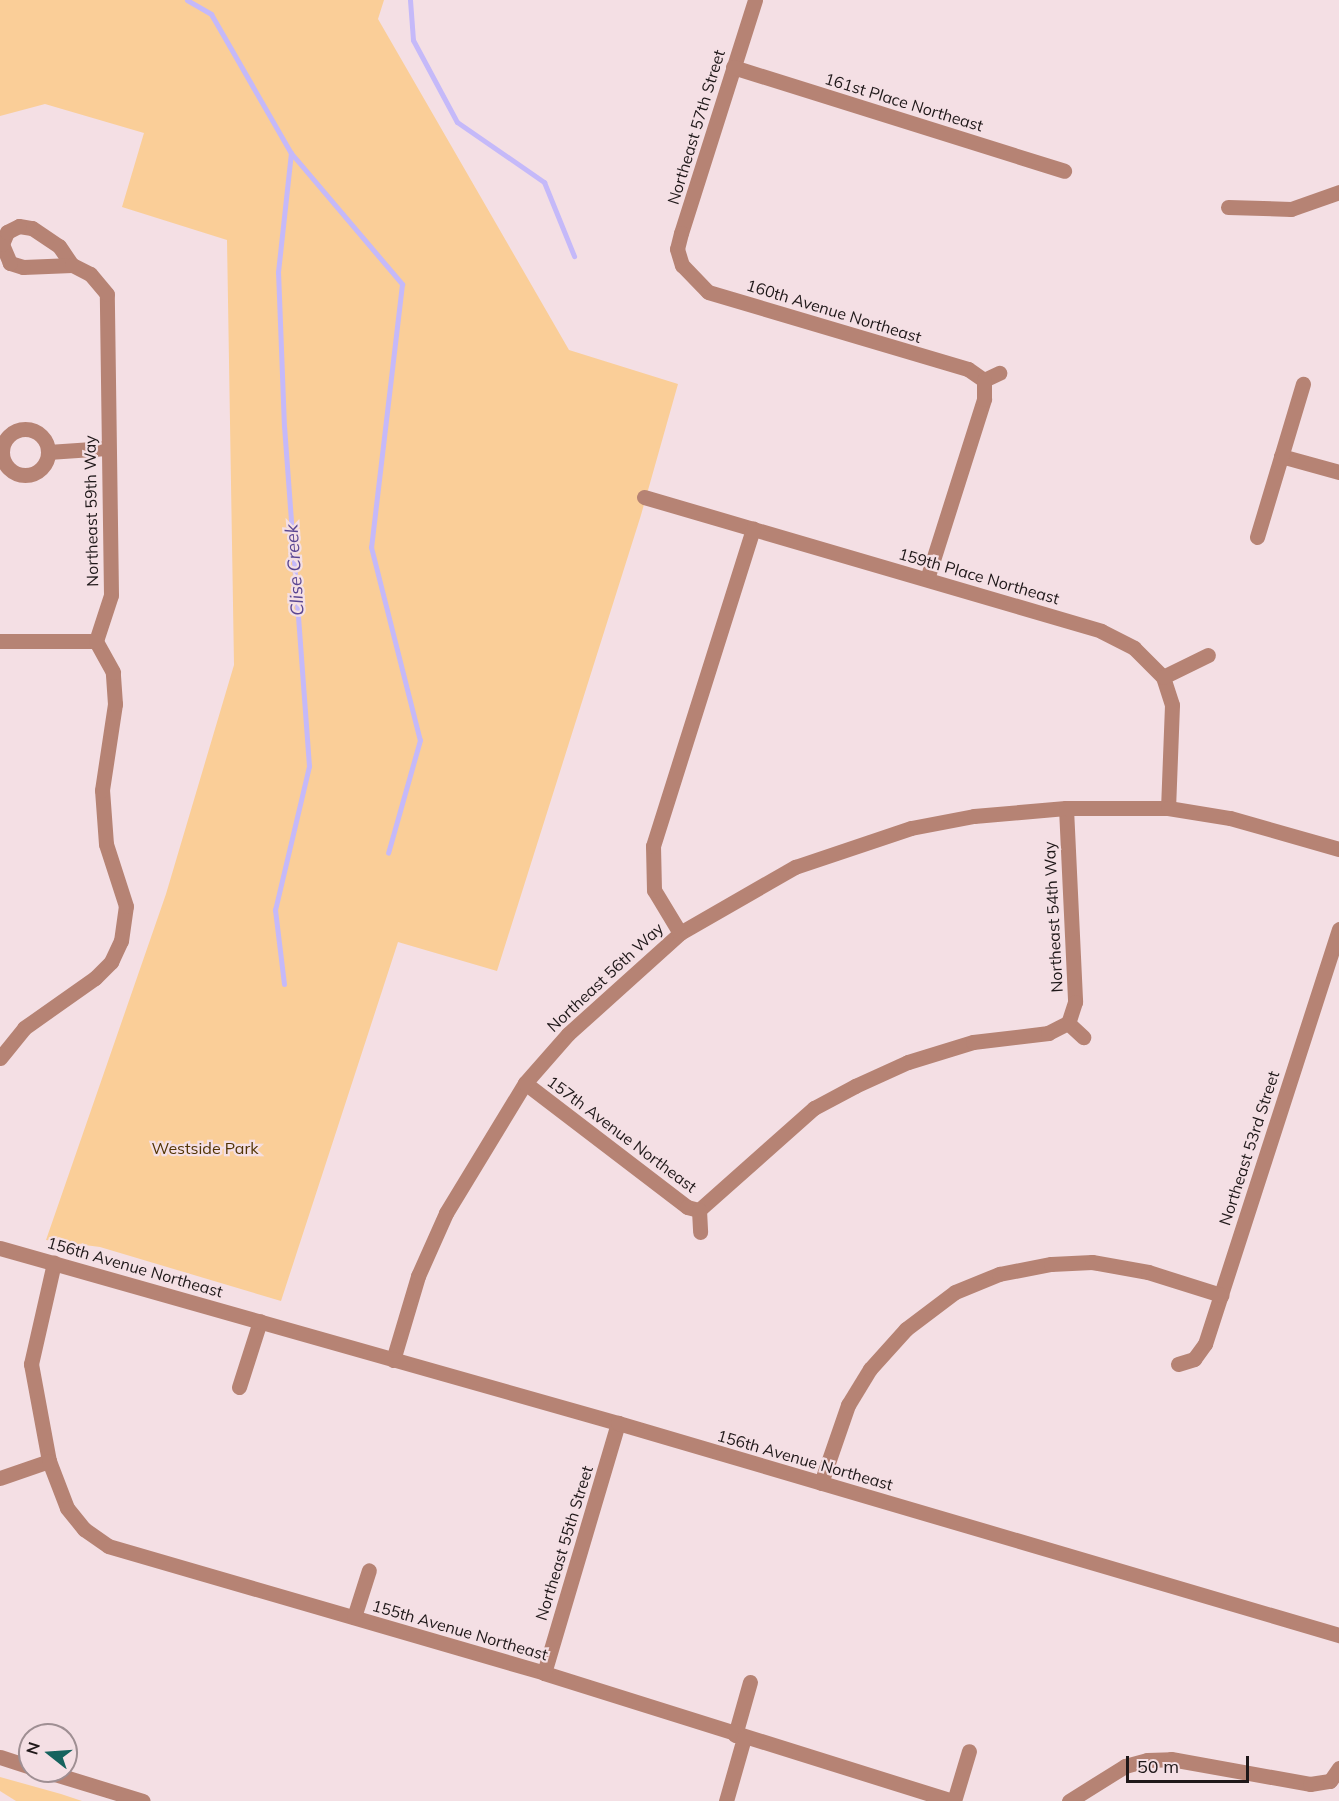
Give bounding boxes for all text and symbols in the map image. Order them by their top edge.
street label: Northeast 57th Street [663,47,729,207]
street label: 161st Place Northeast [822,69,986,135]
street label: 160th Avenue Northeast [744,275,924,347]
street label: Northeast 59th Way [80,435,102,587]
water label: Clise Creek [281,523,309,617]
street label: 159th Place Northeast [896,544,1062,608]
street label: Northeast 54th Way [1039,841,1067,993]
street label: Northeast 56th Way [543,918,667,1036]
street label: Northeast 53rd Street [1215,1068,1283,1228]
street label: 157th Avenue Northeast [544,1072,700,1196]
park label: Westside Park [152,1138,258,1158]
street label: 156th Avenue Northeast [45,1233,225,1301]
street label: 156th Avenue Northeast [715,1426,895,1494]
street label: Northeast 55th Street [531,1463,597,1623]
street label: 155th Avenue Northeast [370,1596,550,1664]
north arrow [18,1723,78,1783]
text: N [21,1740,44,1757]
scale bar [1129,1744,1252,1782]
text: 50 m [1137,1755,1179,1778]

